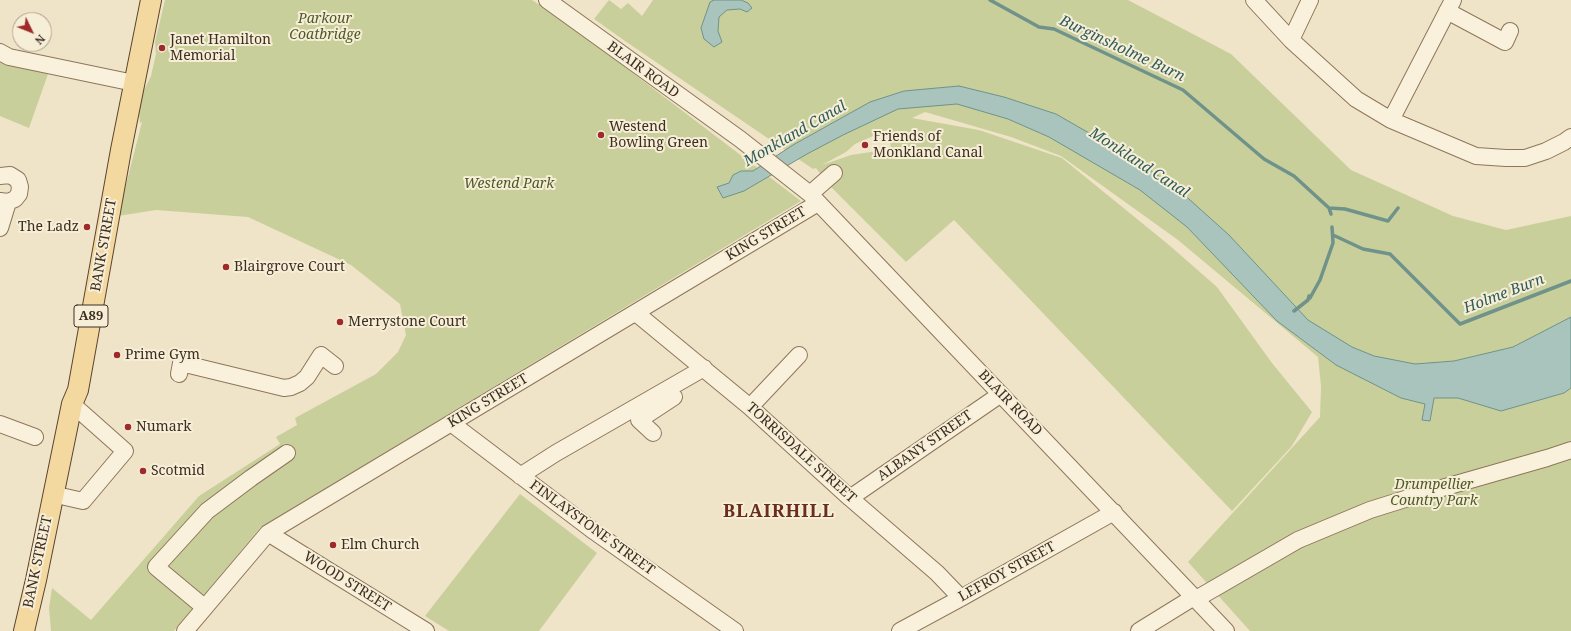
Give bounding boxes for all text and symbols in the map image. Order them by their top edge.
park label: Parkour Coatbridge [289,11,361,44]
north arrow [12,12,52,52]
water label: Burginsholme Burn [1057,12,1187,86]
text: N [32,32,49,48]
place label: Janet Hamilton Memorial [170,32,271,64]
street label: BLAIR ROAD [604,38,682,102]
marker: Janet Hamilton Memorial [157,43,167,53]
water label: Monkland Canal [741,97,849,171]
place label: Westend Bowling Green [609,119,708,152]
water label: Monkland Canal [1086,124,1192,202]
place label: Friends of Monkland Canal [873,129,983,162]
marker: Westend Bowling Green [596,130,606,140]
marker: Friends of Monkland Canal [860,140,870,150]
park label: Westend Park [464,176,554,192]
street label: BANK STREET [88,197,120,293]
street label: KING STREET [723,204,809,264]
place label: The Ladz [18,219,79,235]
marker: The Ladz [82,222,92,232]
place label: Blairgrove Court [234,259,345,275]
marker: Blairgrove Court [221,262,231,272]
water label: Holme Burn [1461,270,1547,318]
road number: A89 [74,305,108,327]
place label: Merrystone Court [348,314,466,330]
marker: Merrystone Court [335,317,345,327]
place label: Prime Gym [125,347,200,363]
marker: Prime Gym [112,350,122,360]
street label: BLAIR ROAD [975,367,1045,439]
street label: KING STREET [445,371,531,431]
street label: TORRISDALE STREET [743,399,859,507]
street label: ALBANY STREET [874,407,976,485]
place label: Numark [136,419,191,435]
marker: Numark [123,422,133,432]
place label: Scotmid [151,463,205,479]
marker: Scotmid [138,466,148,476]
street label: FINLAYSTONE STREET [526,477,658,579]
park label: Drumpellier Country Park [1390,477,1478,510]
district label: BLAIRHILL [723,501,835,523]
street label: BANK STREET [20,514,56,610]
place label: Elm Church [341,537,420,553]
street label: LEFROY STREET [956,538,1058,606]
marker: Elm Church [328,540,338,550]
street label: WOOD STREET [300,548,394,616]

